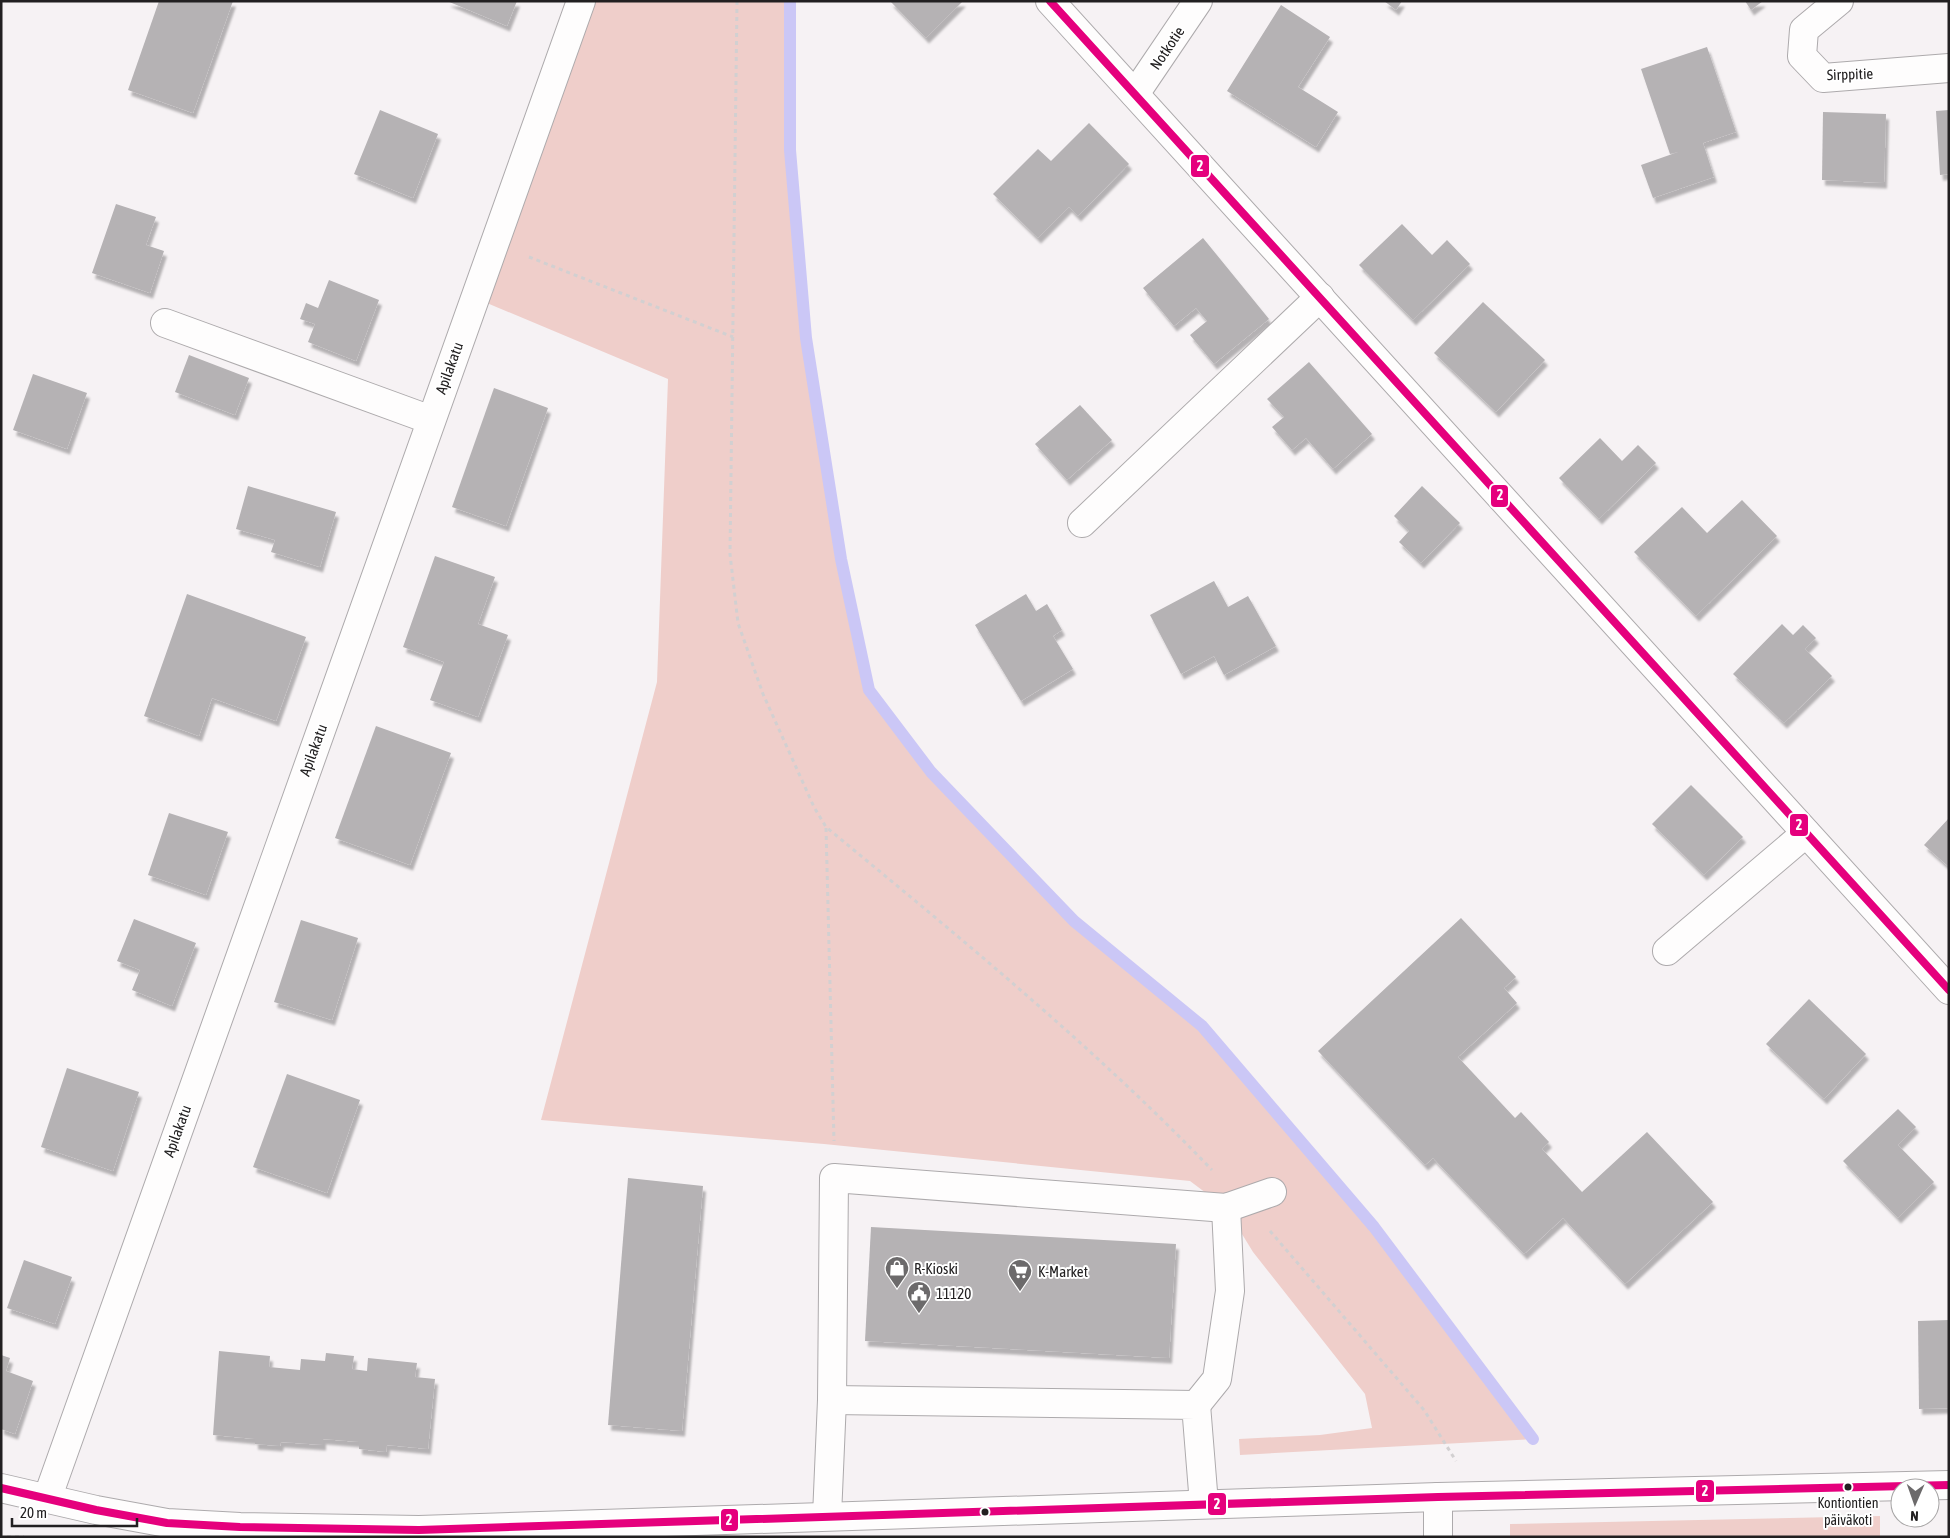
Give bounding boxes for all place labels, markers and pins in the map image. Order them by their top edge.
shop icon: R-Kioski [884,1255,910,1289]
supermarket icon: K-Market [1007,1258,1033,1292]
place label: R-Kioski [914,1260,958,1277]
place label: K-Market [1038,1263,1088,1280]
public building icon: 11120 [906,1280,932,1314]
place label: 11120 [936,1285,971,1302]
marker: Kontiontien päiväkoti [1843,1482,1853,1492]
place label: Kontiontien päiväkoti [1818,1495,1878,1528]
unlabelled marker [980,1507,990,1517]

